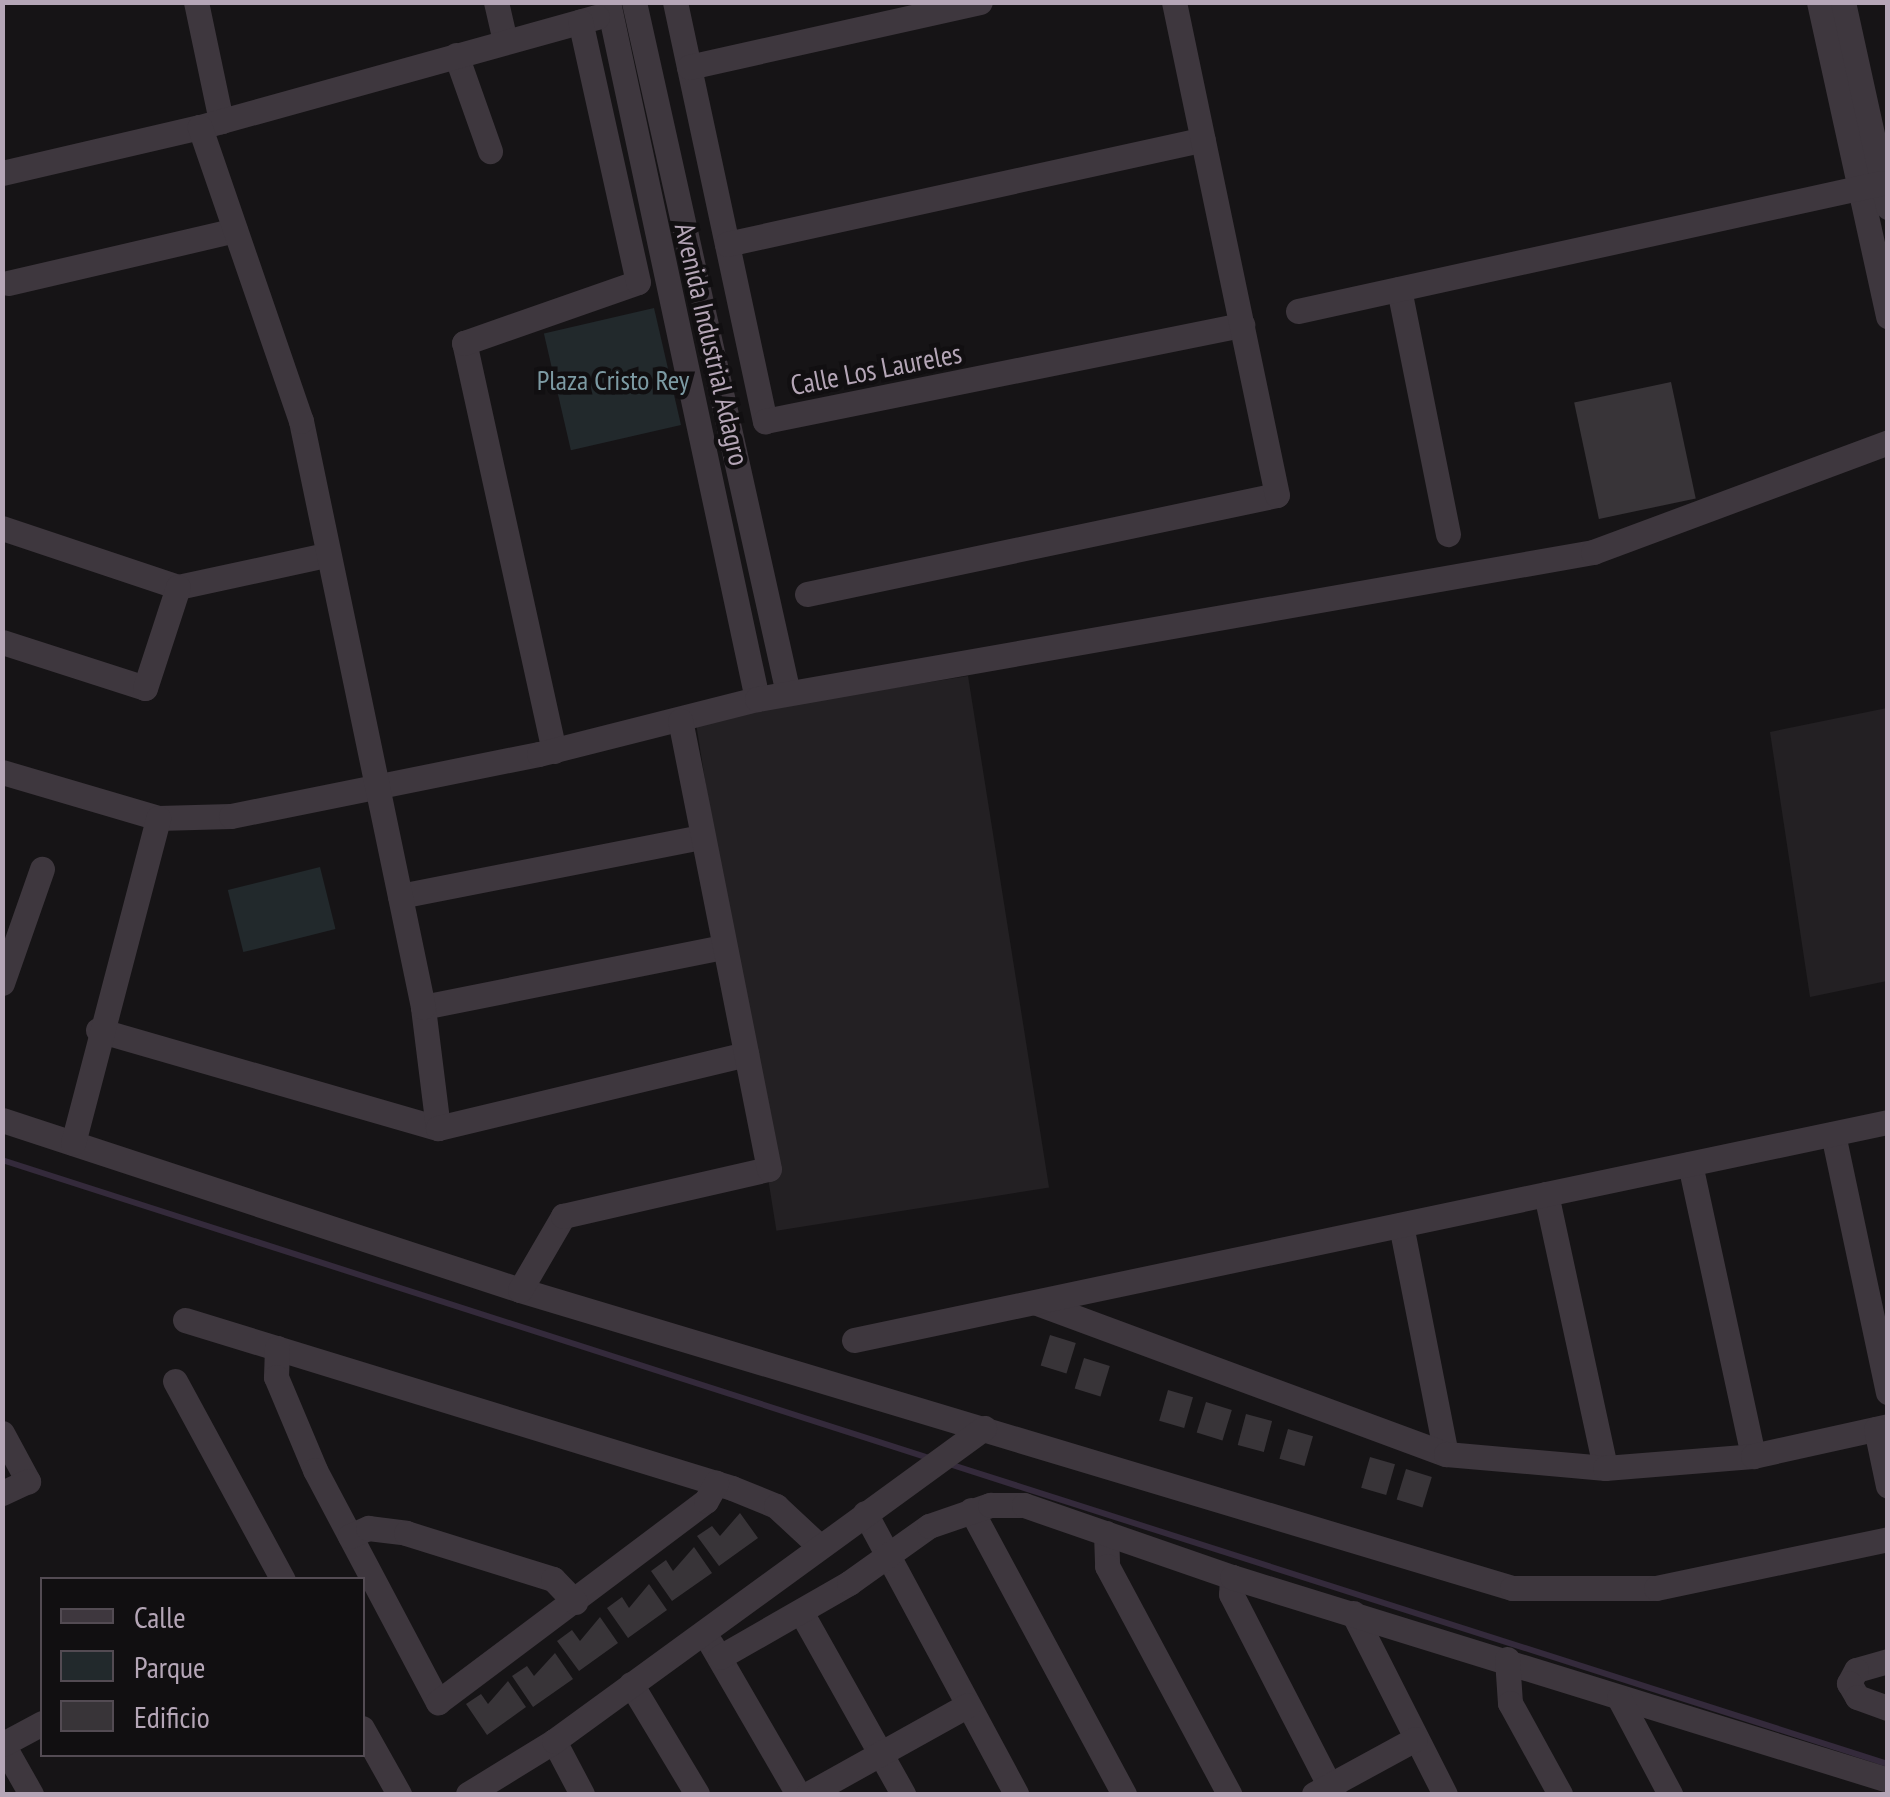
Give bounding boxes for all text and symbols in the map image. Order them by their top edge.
street label: Avenida Industrial Adagro [668,219,756,469]
street label: Calle Los Laureles [788,336,964,402]
park label: Plaza Cristo Rey [537,363,689,397]
legend [40,1577,365,1757]
text: Calle [134,1597,186,1636]
text: Parque [134,1647,205,1686]
text: Edificio [134,1697,210,1736]

